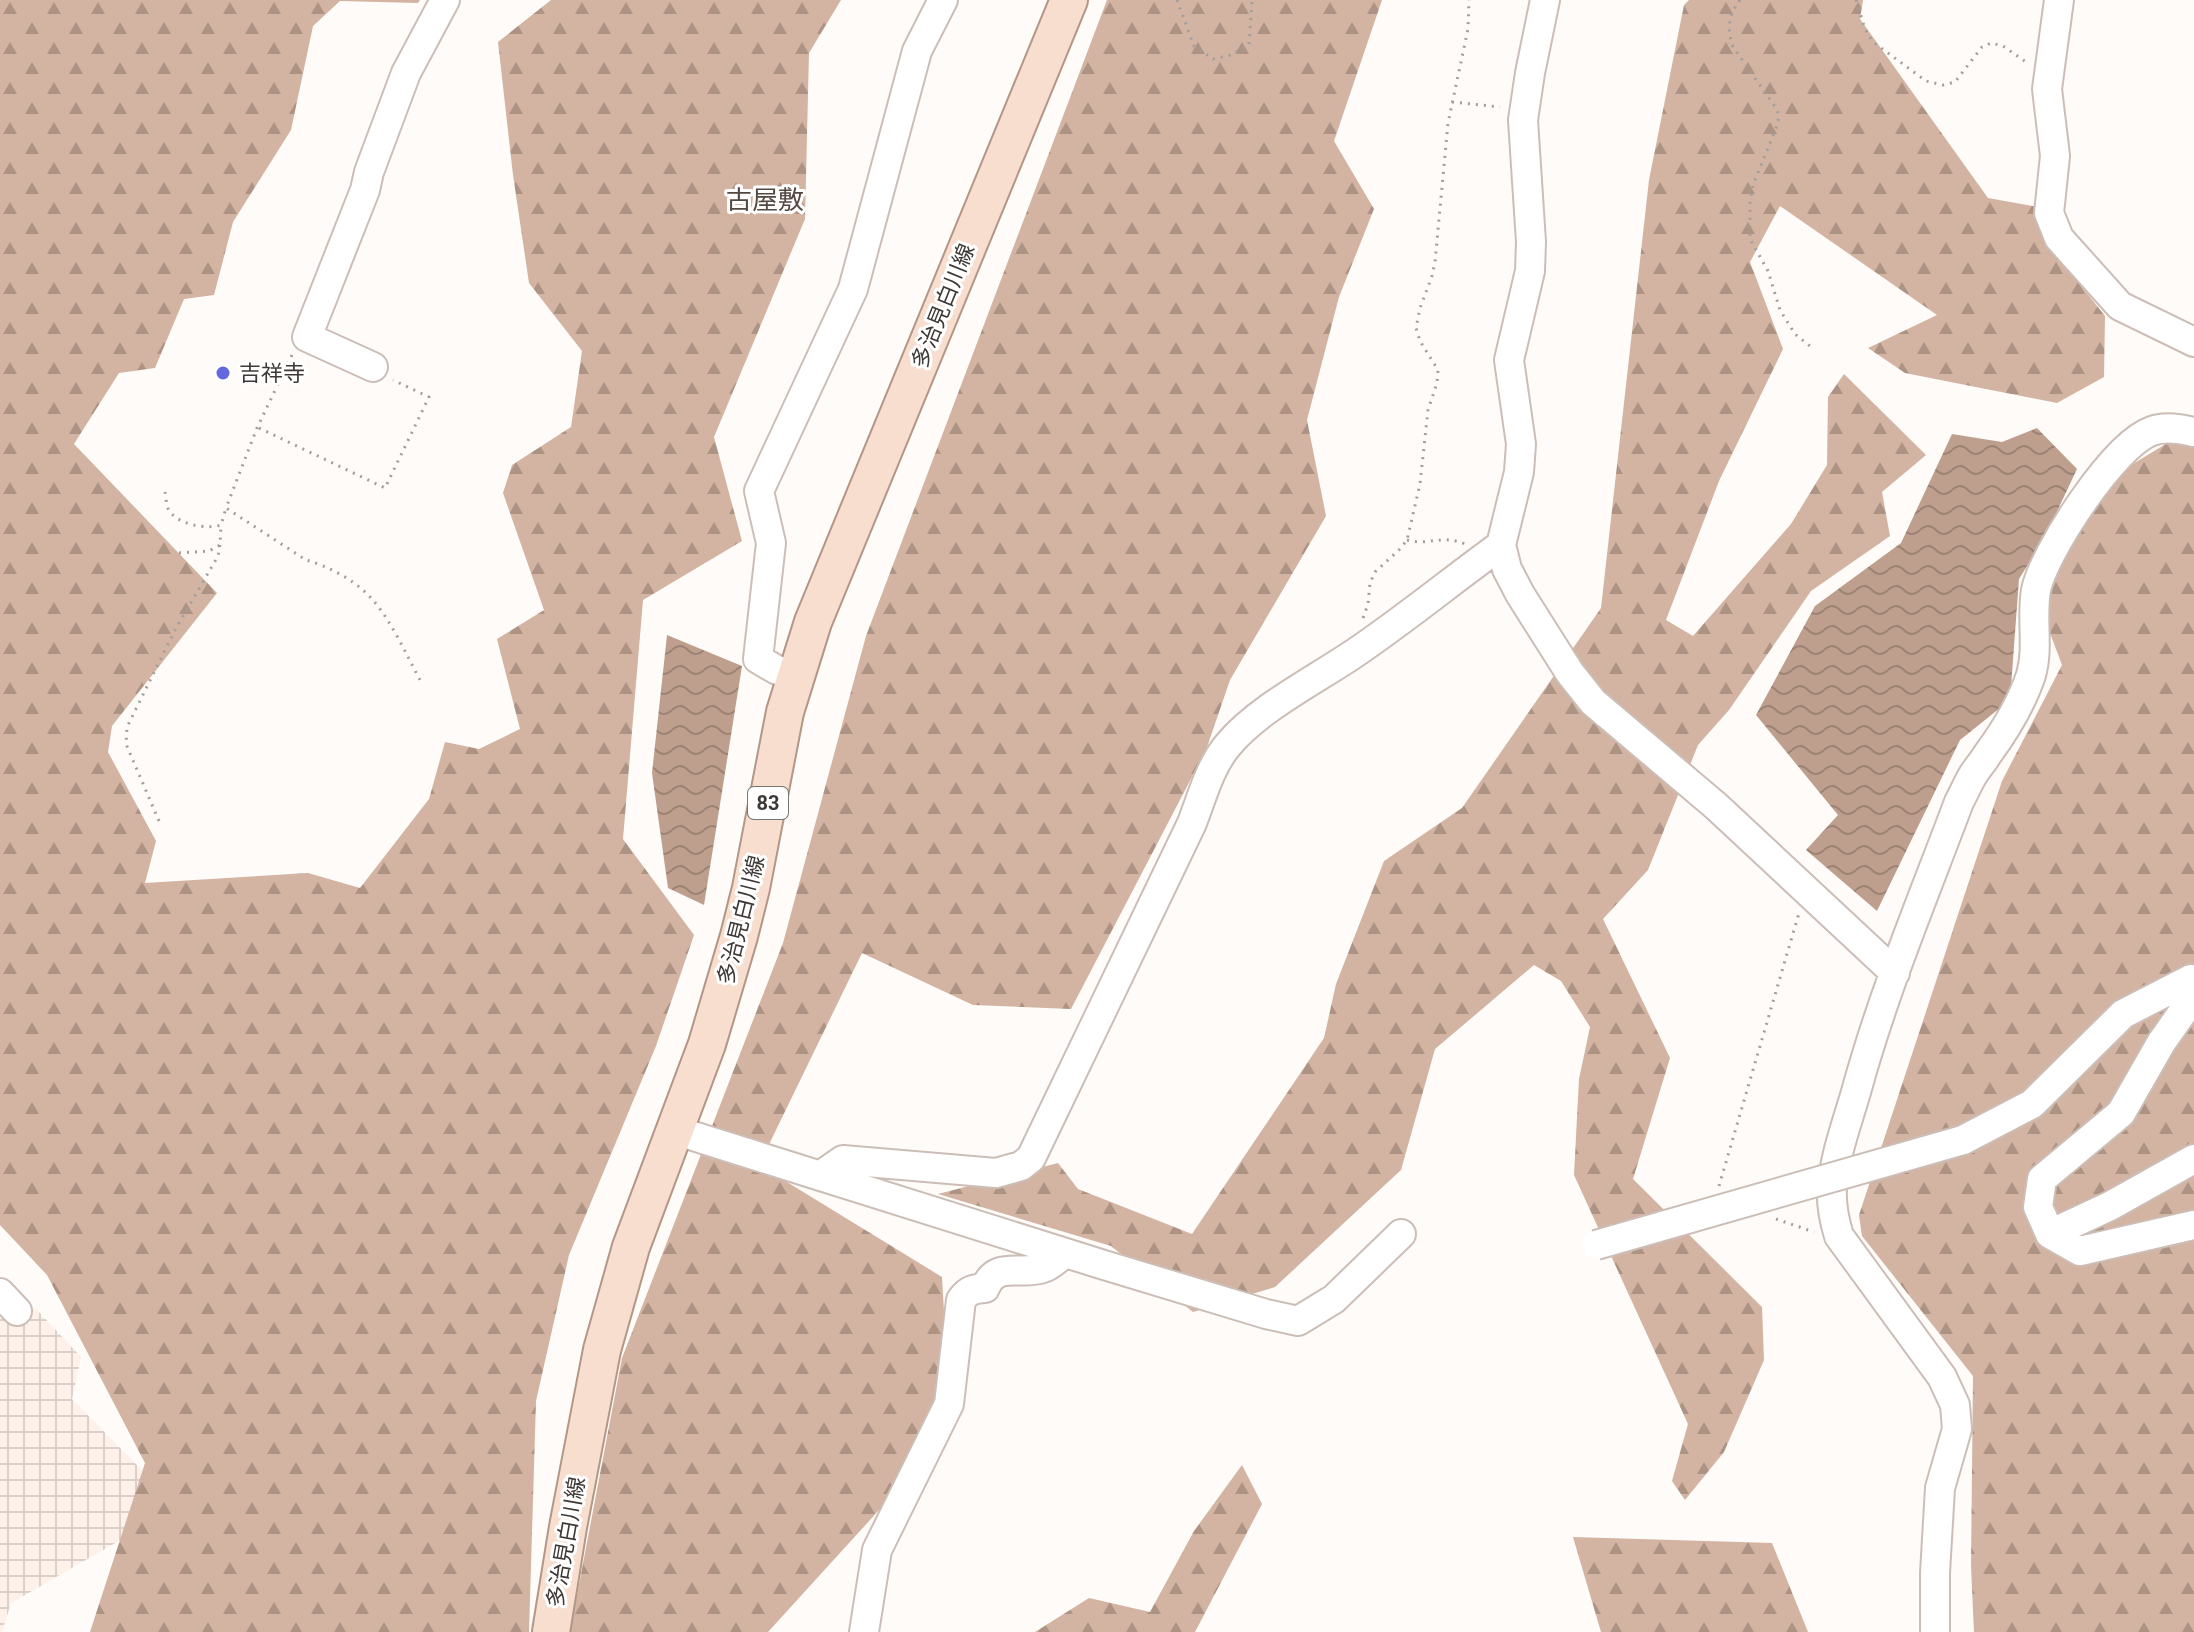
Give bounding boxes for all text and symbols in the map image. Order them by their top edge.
district label: 古屋敷 [726,185,804,215]
street label: 多治見白川線 [907,240,979,372]
place label: 吉祥寺 [239,361,305,386]
marker: 吉祥寺 [214,364,232,382]
road number: 83 [748,787,788,819]
street label: 多治見白川線 [713,853,769,987]
street label: 多治見白川線 [542,1475,590,1609]

